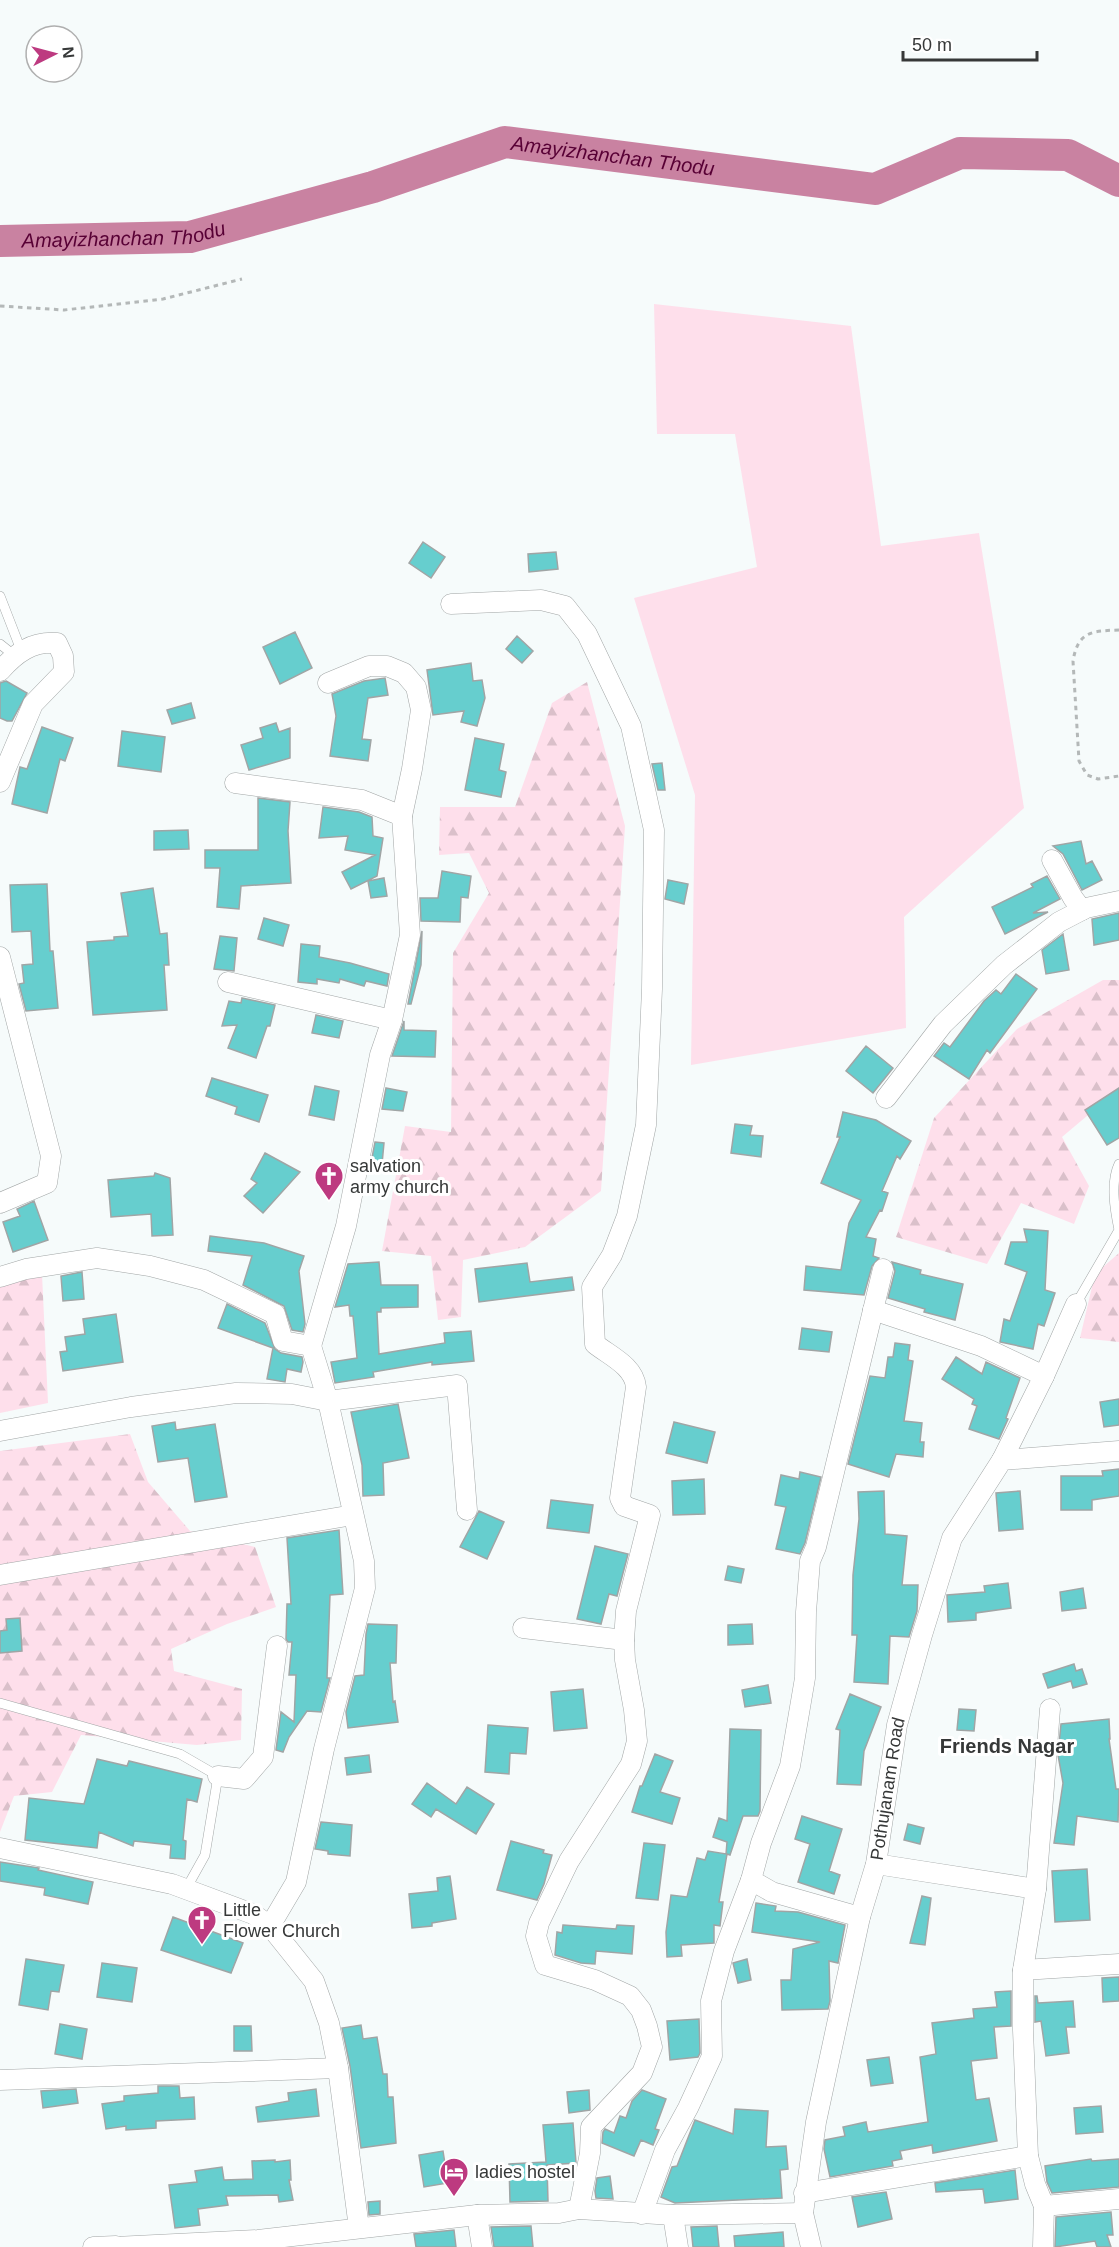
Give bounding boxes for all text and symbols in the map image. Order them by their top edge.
north arrow [24,24,84,84]
scale bar [903,24,1036,62]
text: 50 m [912,35,952,55]
text: N [59,46,77,59]
water label: Amayizhanchan Thodu [509,132,716,180]
water label: Amayizhanchan Thodu [20,217,228,252]
place label: salvation army church [350,1156,449,1197]
church icon: salvation army church [313,1160,345,1202]
street label: Pothujanam Road [867,1715,909,1862]
district label: Friends Nagar [940,1735,1074,1757]
place label: Little Flower Church [223,1900,340,1941]
church icon: Little Flower Church [186,1904,218,1946]
hotel icon: ladies hostel [438,2156,470,2198]
place label: ladies hostel [475,2162,575,2182]

